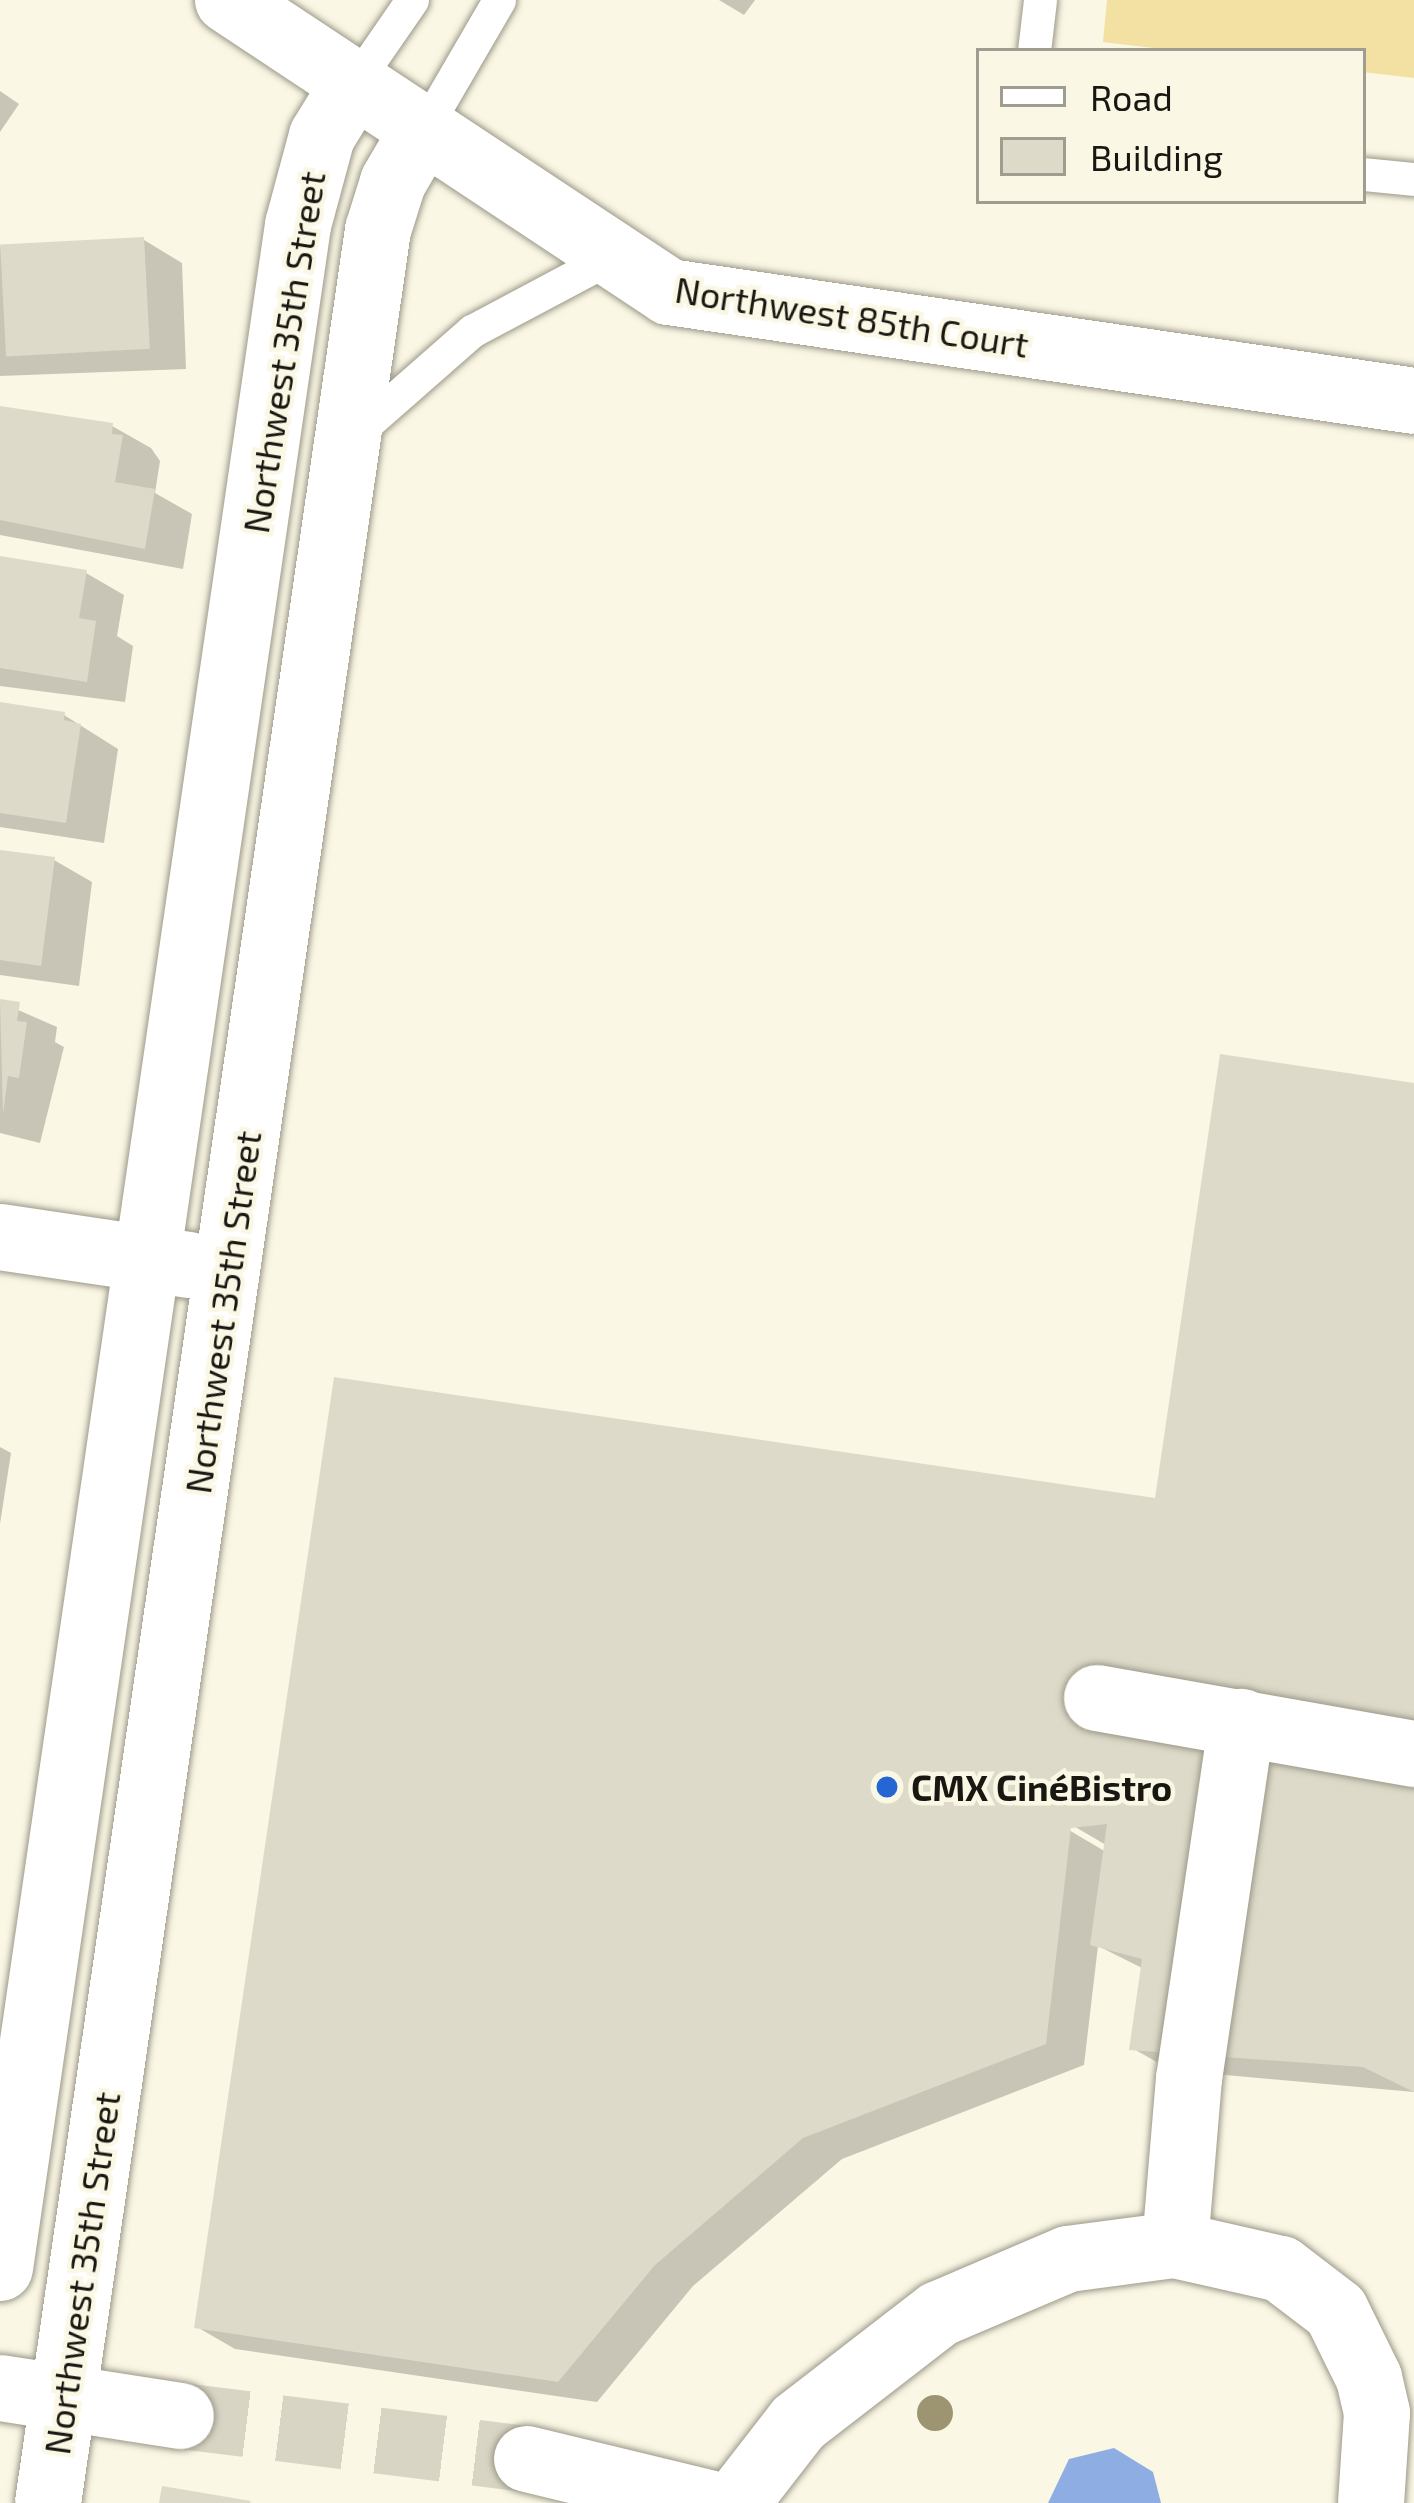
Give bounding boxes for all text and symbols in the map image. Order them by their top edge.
legend [976,48,1366,204]
text: Road [1090,75,1173,118]
text: Building [1090,135,1223,178]
street label: Northwest 35th Street [233,168,333,536]
street label: Northwest 85th Court [672,267,1032,365]
street label: Northwest 35th Street [175,1128,269,1496]
place label: CMX CinéBistro [911,1765,1172,1809]
marker: CMX CinéBistro [874,1774,900,1800]
street label: Northwest 35th Street [34,2089,128,2457]

